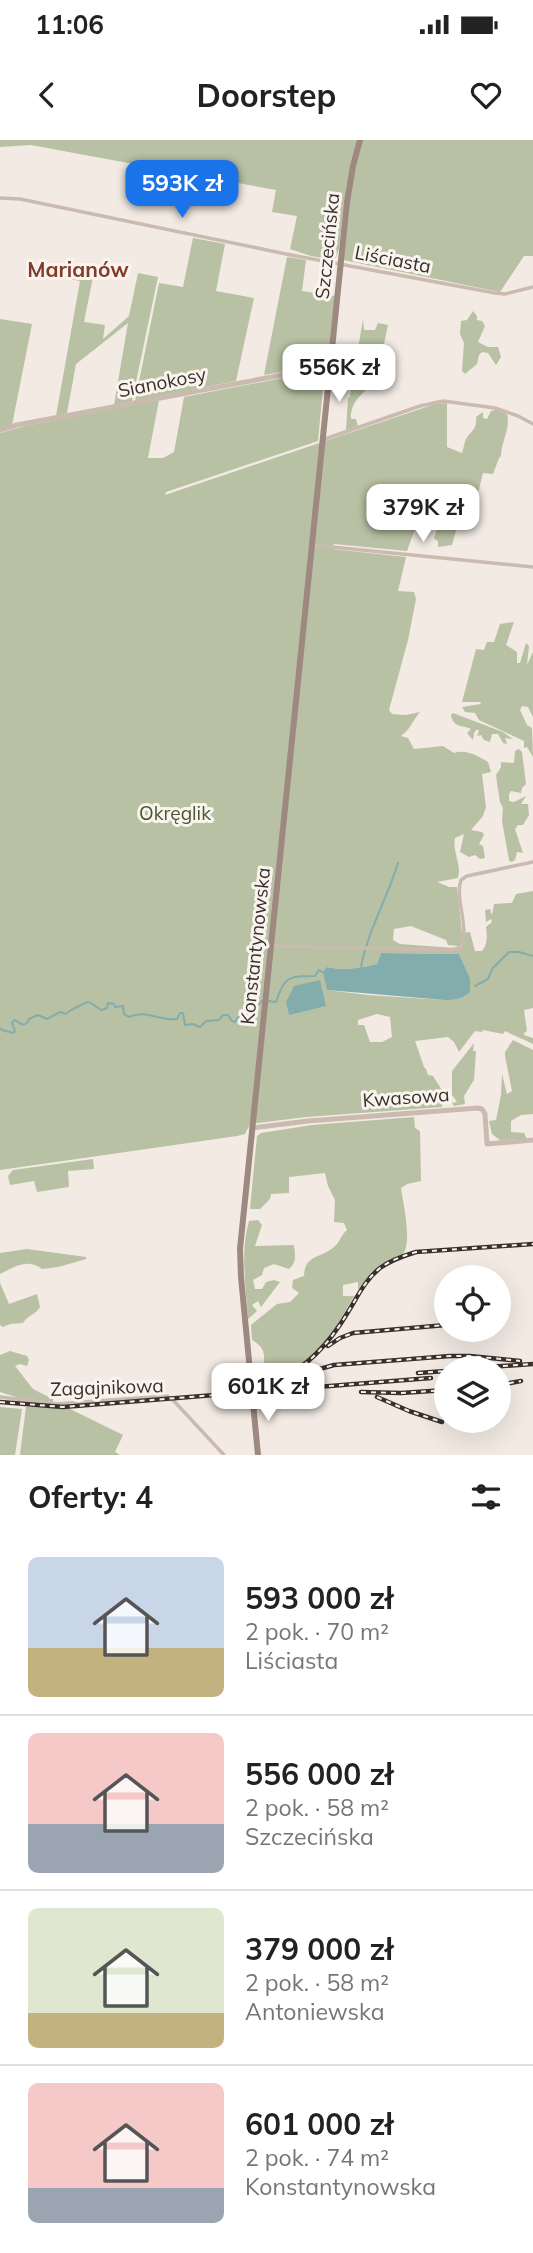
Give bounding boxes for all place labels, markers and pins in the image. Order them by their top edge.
pin: 593K zł [117,160,247,220]
pin: 556K zł [274,344,404,404]
pin: 379K zł [358,484,488,544]
pin: 601K zł [203,1364,333,1423]

